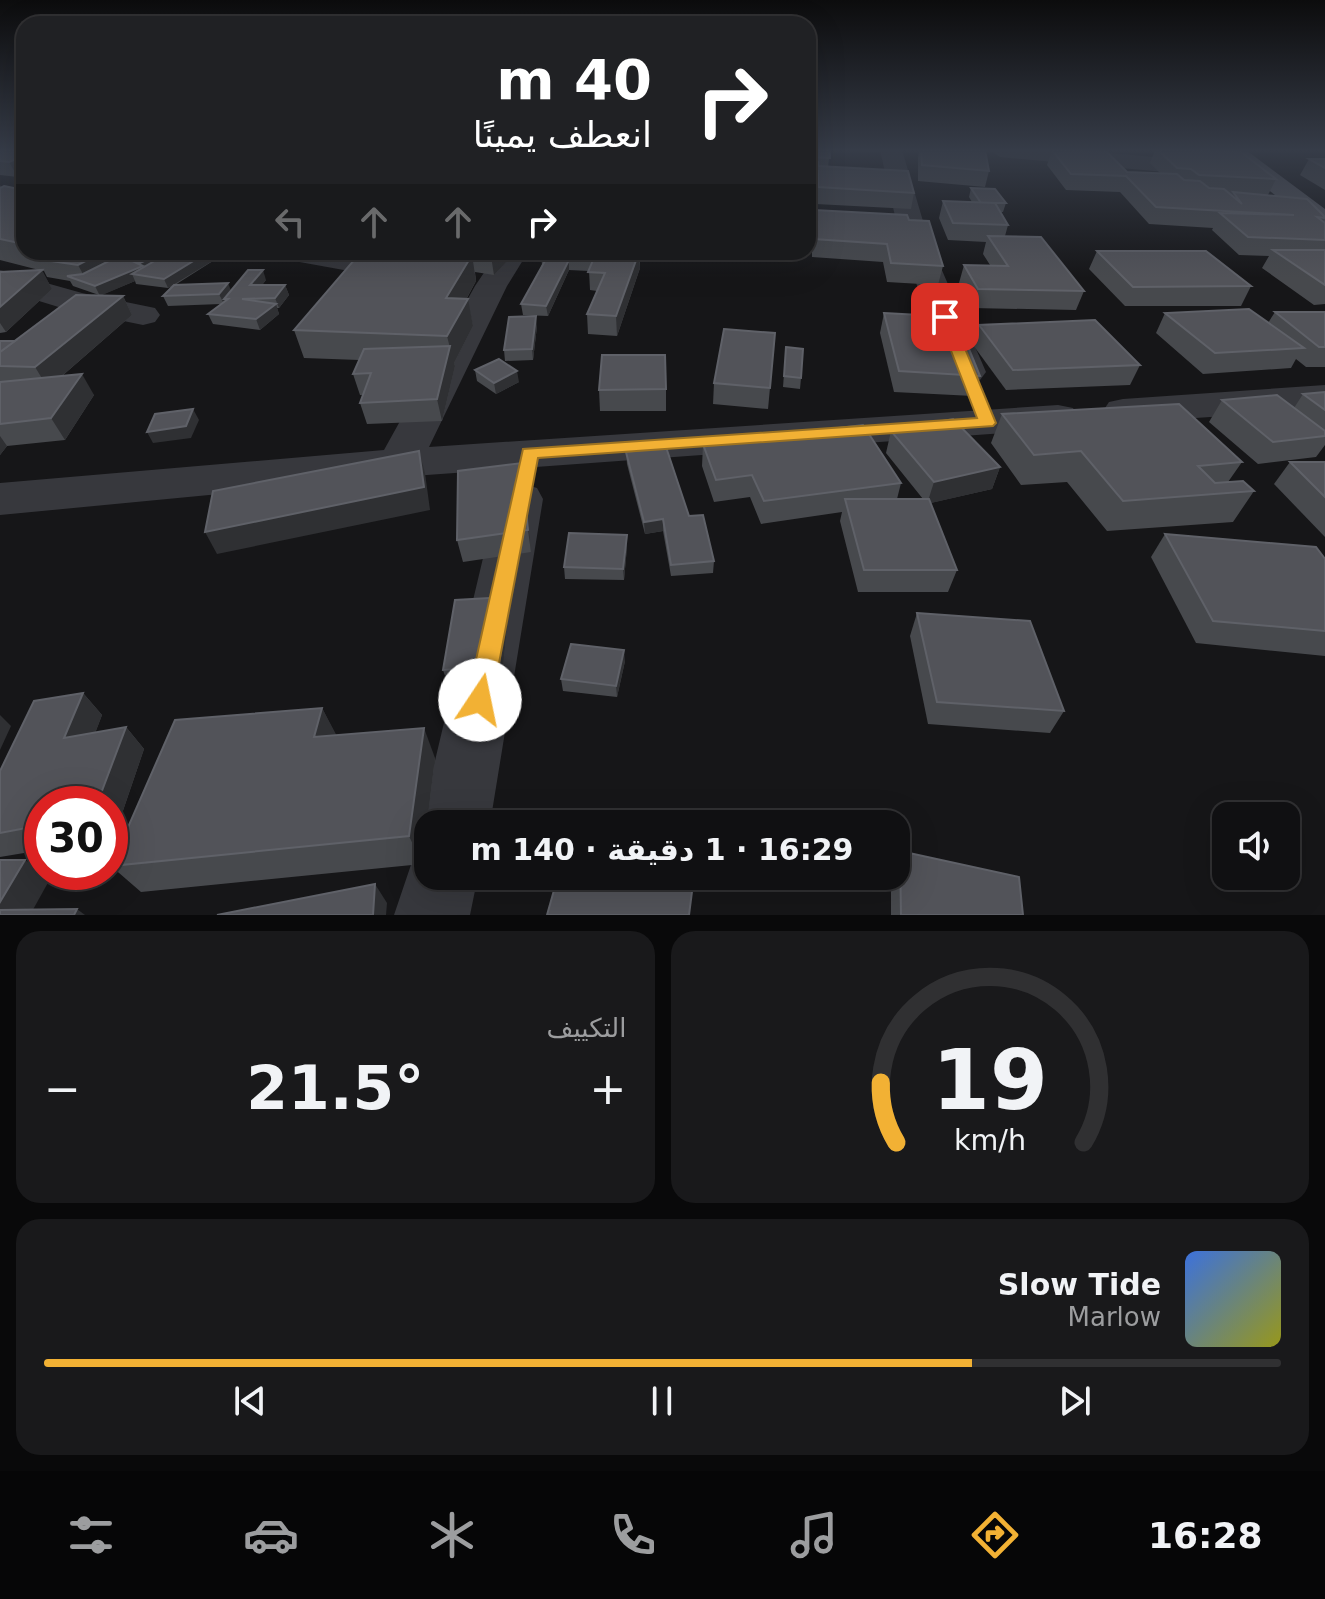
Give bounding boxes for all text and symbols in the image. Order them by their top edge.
text: 40 m [496,47,652,112]
icon: right [680,48,784,152]
text: انعطف يمينًا [473,114,652,155]
icon: left [268,200,312,244]
icon: ahead [352,200,396,244]
icon: ahead [436,200,480,244]
icon: right [520,200,564,244]
pin [911,283,979,351]
icon: arrive [923,295,967,339]
position arrow [438,658,522,742]
speed limit sign: 30 [24,786,128,890]
map controls [1212,802,1300,890]
button: sound [1212,802,1300,890]
text: 16:29 · 1 دقيقة · 140 m [471,832,853,867]
text: التكييف [547,1013,627,1043]
text: 19 [932,1032,1048,1129]
text: 21.5° [246,1053,424,1123]
text: − [44,1063,81,1114]
text: + [590,1063,626,1114]
text: km/h [954,1123,1026,1157]
text: Slow Tide [998,1267,1161,1302]
text: Marlow [1068,1302,1161,1332]
icon: previous [228,1379,272,1423]
icon: pause [640,1379,684,1423]
icon: next [1053,1379,1097,1423]
icon: filters [63,1507,119,1563]
icon: car [243,1507,299,1563]
icon: climate [424,1507,480,1563]
icon: phone [605,1507,661,1563]
icon: music [786,1507,842,1563]
icon: directions [967,1507,1023,1563]
text: 16:28 [1148,1515,1263,1556]

